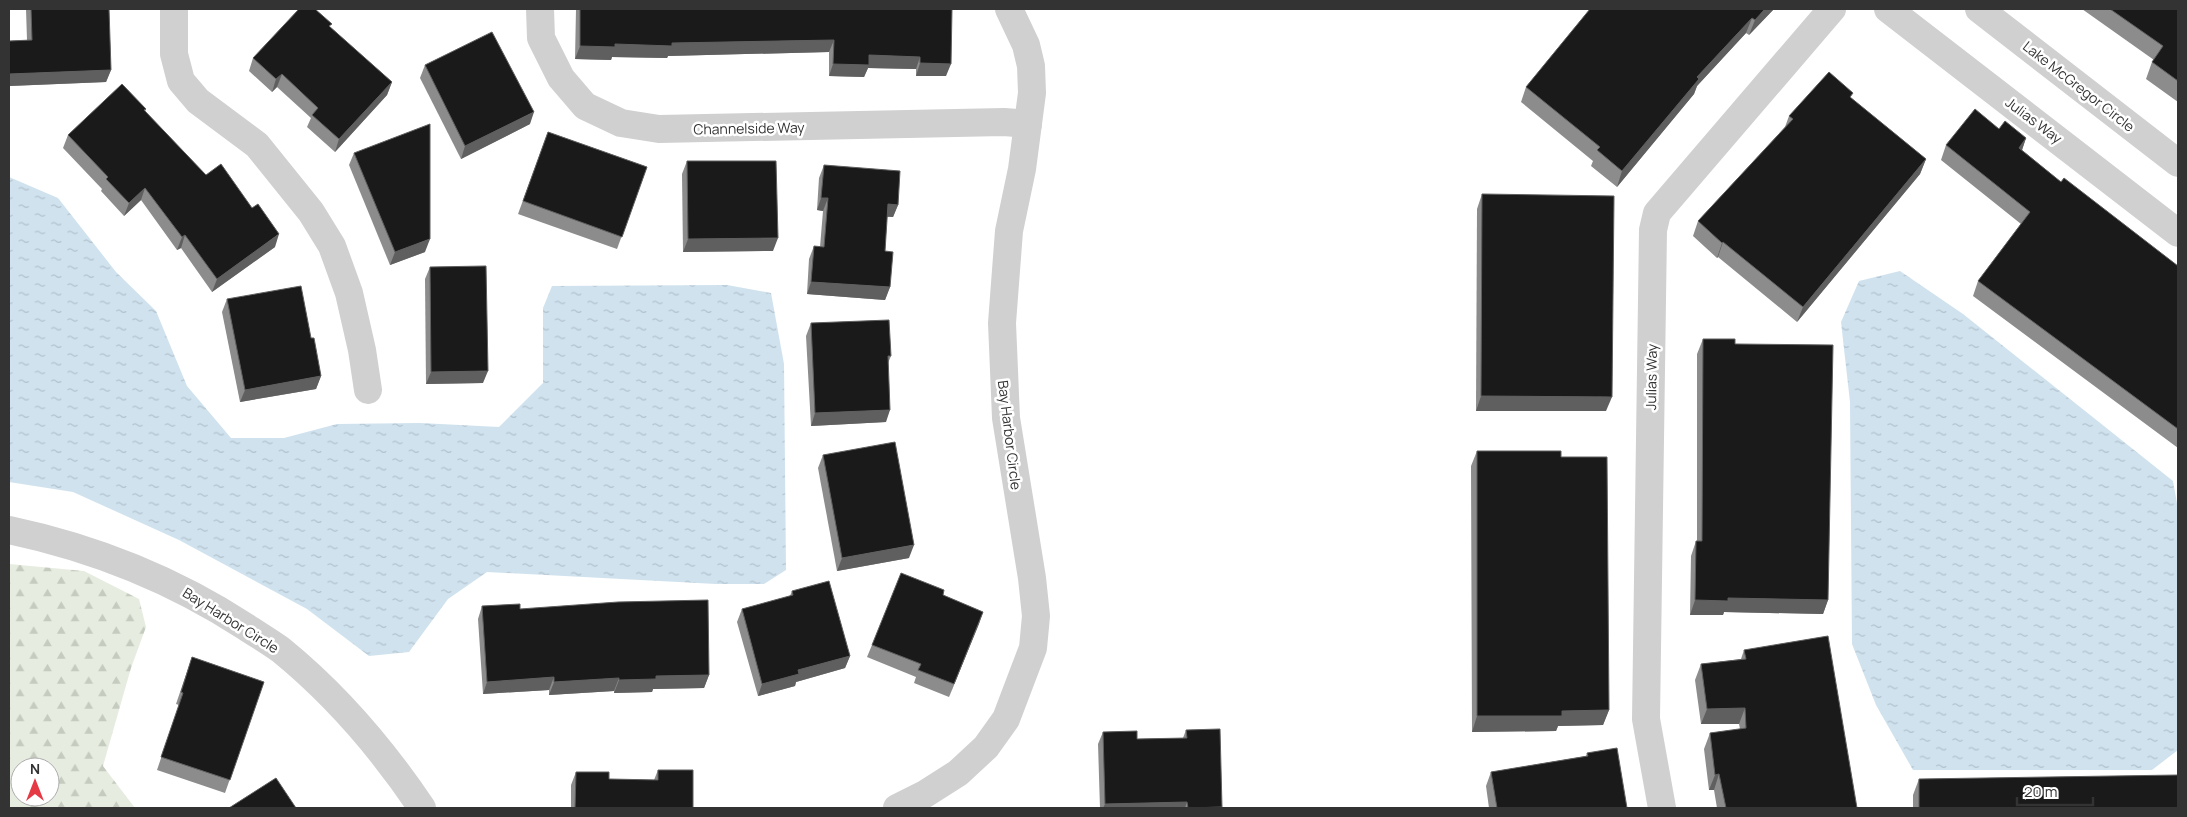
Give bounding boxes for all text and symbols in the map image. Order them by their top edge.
street label: Lake McGregor Circle [2019,36,2139,136]
street label: Julias Way [2002,92,2067,148]
street label: Channelside Way [693,118,805,138]
street label: Julias Way [1641,343,1661,410]
street label: Bay Harbor Circle [994,379,1026,491]
street label: Bay Harbor Circle [179,583,283,657]
north arrow [10,757,60,807]
text: N [30,759,40,778]
scale bar [2017,774,2093,806]
text: 20 m [2024,781,2057,802]

